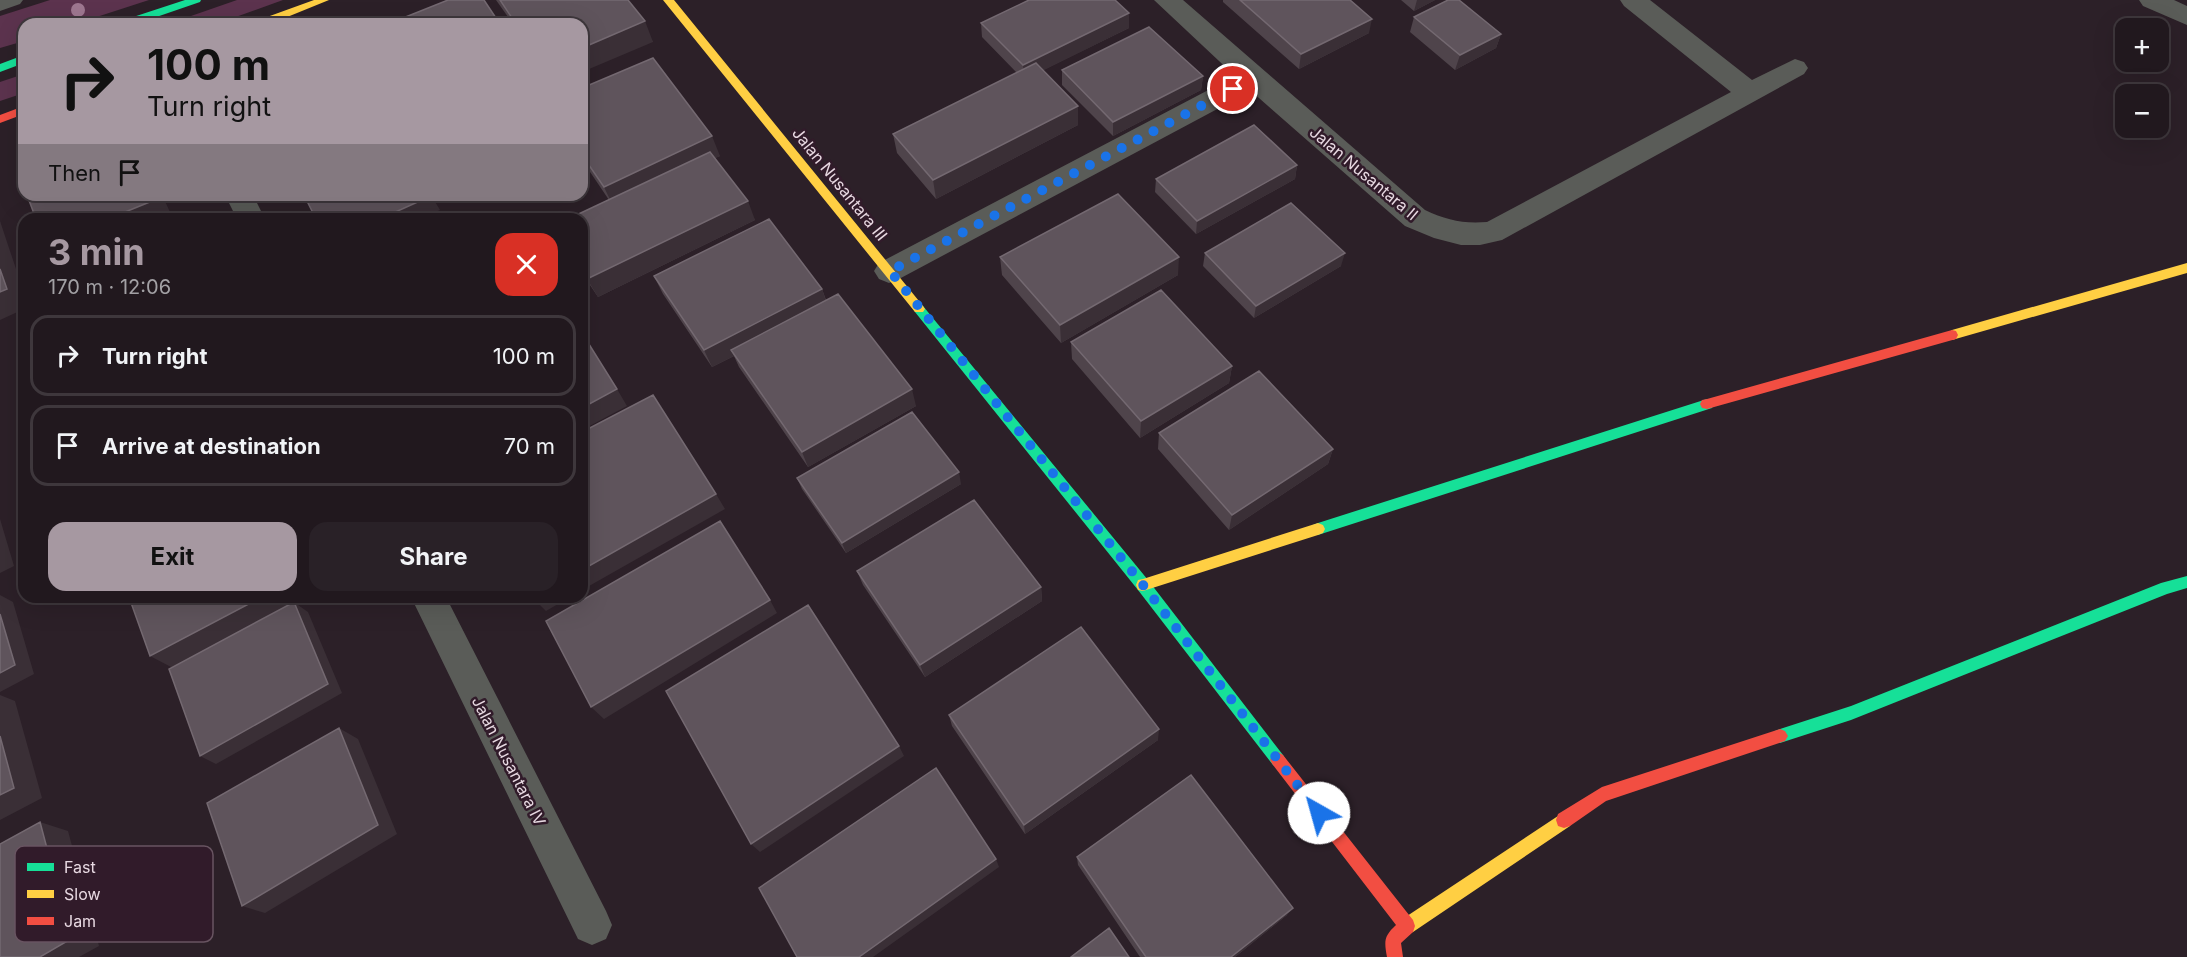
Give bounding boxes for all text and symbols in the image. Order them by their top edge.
map controls [2115,18,2169,138]
button: + [2115,18,2169,72]
text: 100 m [147,39,270,90]
icon: right [48,42,126,120]
pin [1207,63,1258,114]
icon: arrive [1216,72,1249,105]
button: − [2115,84,2169,138]
text: Turn right [147,90,271,123]
street label: Jalan Nusantara II [1306,122,1422,224]
street label: Jalan Nusantara III [788,123,892,245]
icon: arrive [113,156,146,189]
text: Then [48,160,101,186]
text: 3 min [48,230,145,274]
button: close [495,233,558,296]
text: 170 m · 12:06 [48,275,171,299]
icon: right [51,339,84,372]
text: Turn right [102,343,208,369]
text: 100 m [493,343,555,369]
icon: arrive [51,429,84,462]
text: Arrive at destination [102,433,321,459]
text: 70 m [504,433,555,459]
button: Exit [48,522,297,591]
button: Share [309,522,558,591]
street label: Jalan Nusantara IV [468,693,550,829]
position arrow [1287,781,1351,845]
legend [15,846,213,942]
text: Fast [64,857,96,877]
text: Slow [64,884,101,904]
text: Jam [64,911,96,931]

